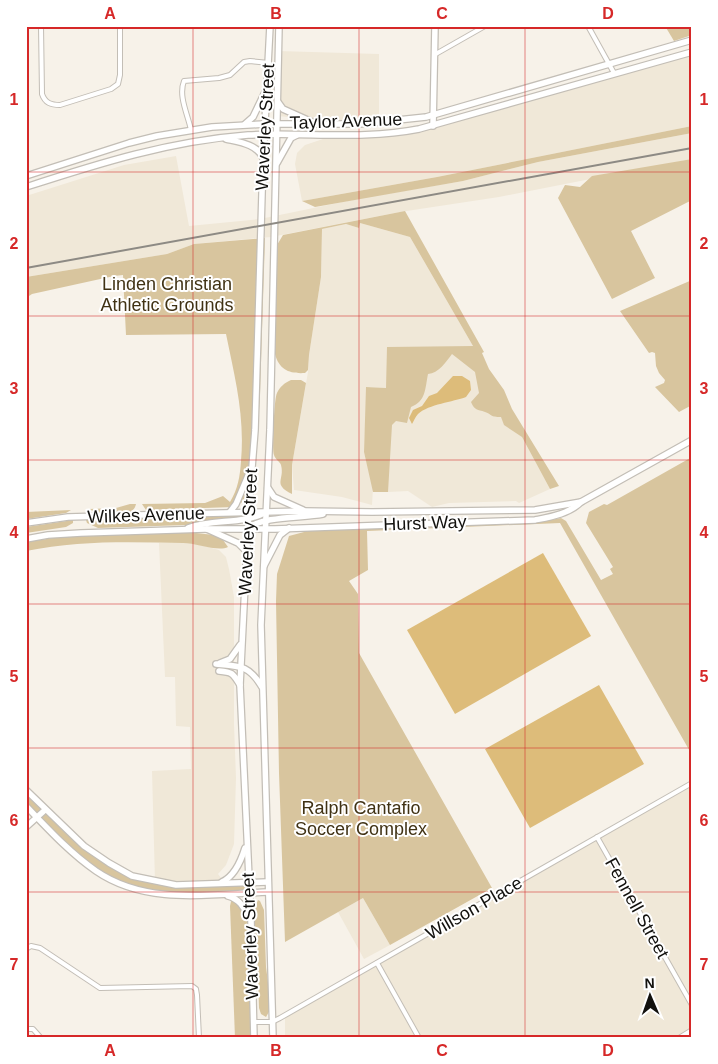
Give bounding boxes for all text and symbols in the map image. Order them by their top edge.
text: A [104,5,116,22]
text: B [270,5,282,22]
text: C [436,5,448,22]
text: D [602,5,614,22]
street label: Waverley Street [252,63,278,191]
text: 1 [10,91,19,108]
text: 1 [700,91,709,108]
street label: Taylor Avenue [289,109,403,133]
text: 2 [10,235,19,252]
text: 2 [700,235,709,252]
park label: Linden Christian Athletic Grounds [100,274,234,315]
text: 3 [10,380,19,397]
text: 3 [700,380,709,397]
street label: Waverley Street [235,468,261,596]
street label: Wilkes Avenue [87,503,205,527]
street label: Hurst Way [383,512,467,534]
text: 4 [10,524,19,541]
text: 4 [700,524,709,541]
text: 5 [10,668,19,685]
text: 5 [700,668,709,685]
park label: Ralph Cantafio Soccer Complex [295,798,427,839]
text: 6 [10,812,19,829]
text: 6 [700,812,709,829]
street label: Fennell Street [601,854,673,962]
street label: Waverley Street [238,872,262,1000]
street label: Willson Place [422,872,526,944]
text: 7 [10,956,19,973]
text: 7 [700,956,709,973]
north arrow [626,972,676,1022]
text: N [644,975,655,991]
text: A [104,1042,116,1059]
text: B [270,1042,282,1059]
text: C [436,1042,448,1059]
text: D [602,1042,614,1059]

